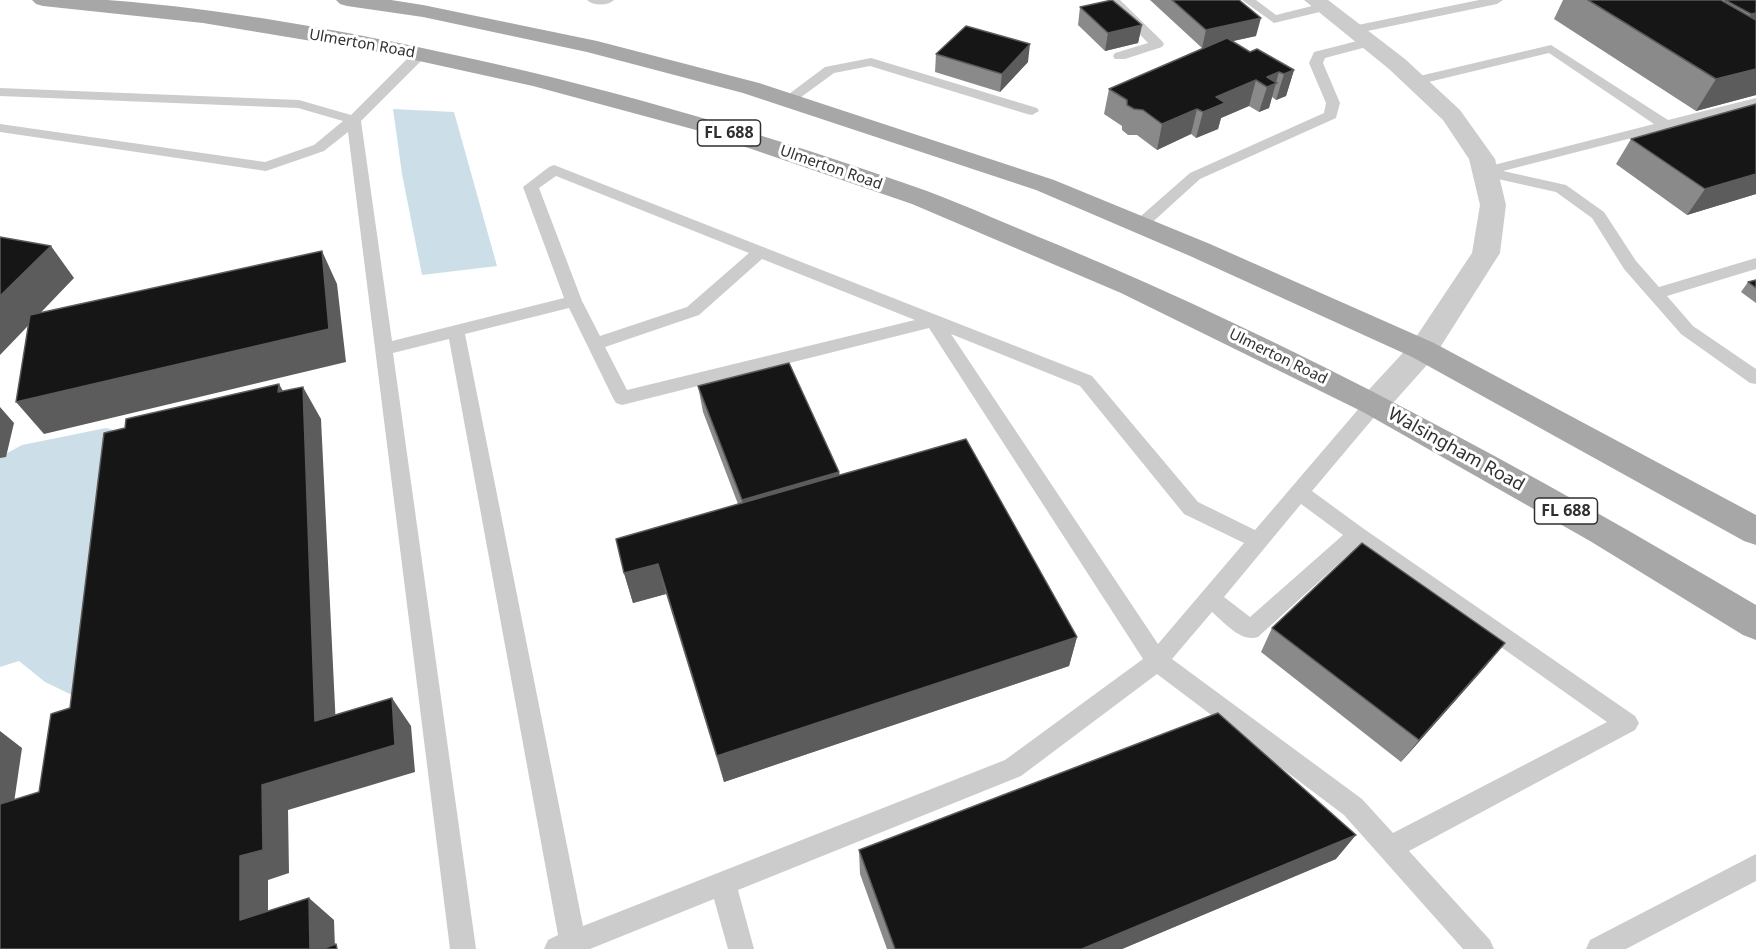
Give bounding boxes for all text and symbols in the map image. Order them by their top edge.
street label: Ulmerton Road [308,26,416,62]
road number: FL 688 [698,120,760,146]
street label: Ulmerton Road [777,142,885,194]
street label: Ulmerton Road [1226,325,1330,389]
street label: Walsingham Road [1384,404,1528,496]
road number: FL 688 [1534,498,1598,524]

